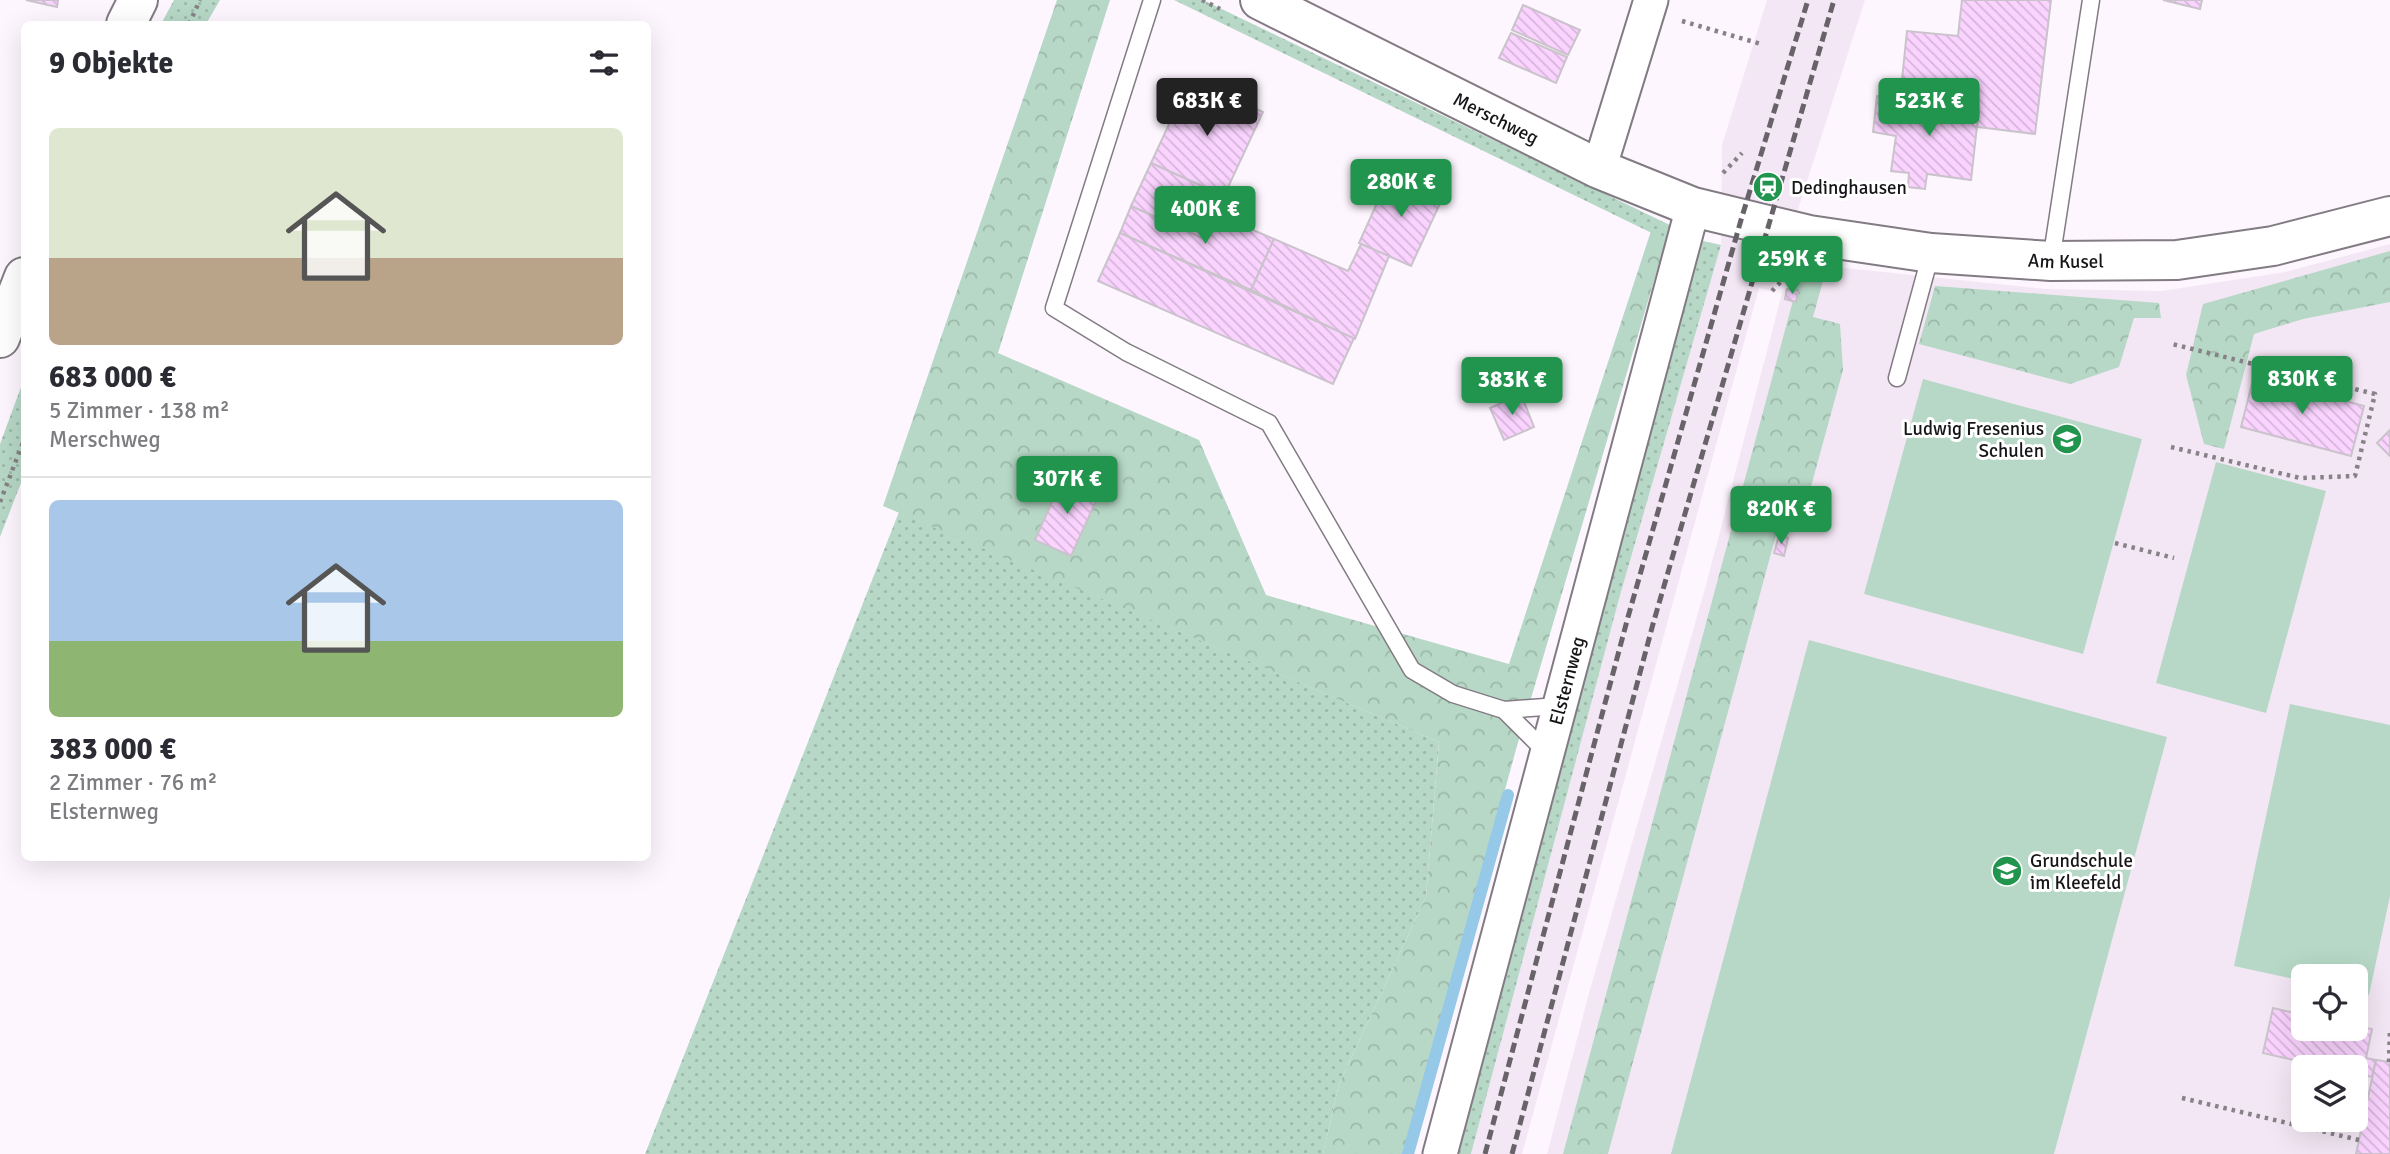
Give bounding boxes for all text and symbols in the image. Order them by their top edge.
icon: filters [585,44,623,82]
text: 9 Objekte [49,45,173,82]
pin: 683K € [1150,78,1264,138]
pin: 523K € [1872,78,1986,138]
text: 683K € [1172,86,1242,115]
text: 523K € [1894,86,1964,115]
street label: Merschweg [1449,87,1542,150]
pin: 280K € [1344,160,1458,219]
text: 280K € [1366,167,1436,196]
station icon: Dedinghausen [1751,170,1785,204]
icon: home [273,173,399,299]
place label: Dedinghausen [1791,176,1907,200]
pin: 400K € [1148,187,1262,246]
text: 400K € [1170,194,1240,223]
pin: 259K € [1735,236,1849,296]
text: 259K € [1757,244,1827,273]
street label: Am Kusel [2027,248,2104,274]
pin: 830K € [2245,356,2359,416]
pin: 383K € [1455,358,1569,417]
text: 683 000 € [49,359,176,396]
text: 830K € [2267,364,2337,393]
text: 383K € [1477,365,1547,394]
text: 5 Zimmer · 138 m² [49,396,230,425]
place label: Ludwig Fresenius Schulen [1903,417,2044,463]
school or university icon: Ludwig Fresenius Schulen [2050,422,2084,456]
text: Merschweg [49,425,161,454]
pin: 307K € [1010,456,1124,516]
text: 307K € [1032,464,1102,493]
pin: 820K € [1724,486,1838,546]
text: 820K € [1746,494,1816,523]
icon: home [273,545,399,671]
street label: Elsternweg [1544,634,1591,728]
text: 383 000 € [49,731,176,768]
text: 2 Zimmer · 76 m² [49,768,217,797]
text: Elsternweg [49,797,159,826]
place label: Grundschule im Kleefeld [2030,849,2133,895]
school or university icon: Grundschule im Kleefeld [1990,854,2024,888]
map controls [2291,964,2368,1132]
button: locate [2291,964,2368,1041]
button: layers [2291,1055,2368,1132]

